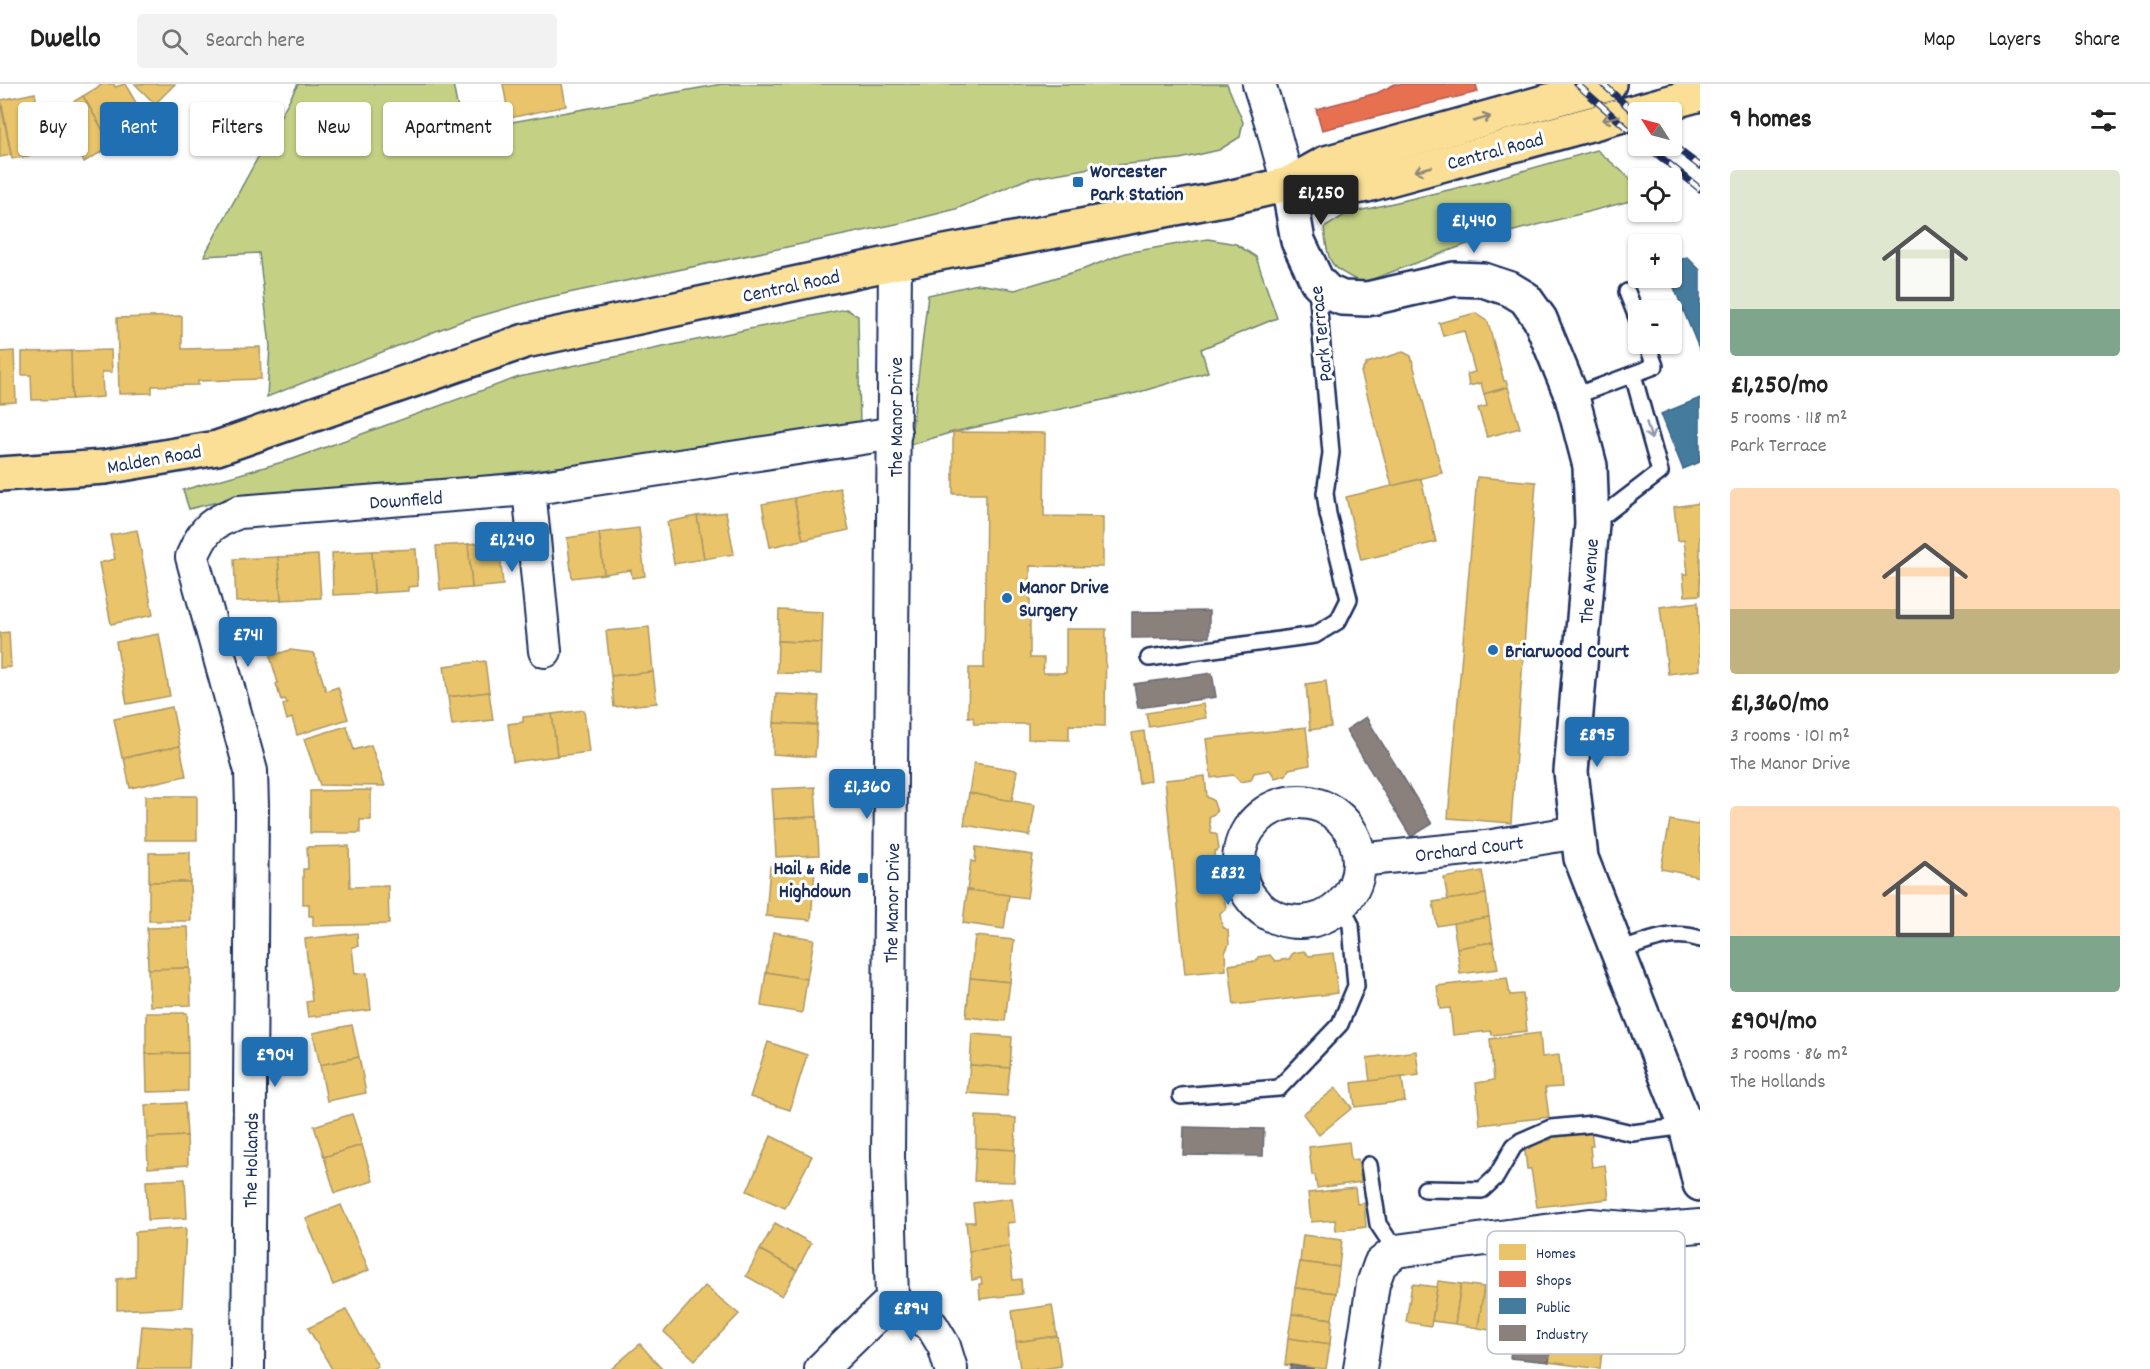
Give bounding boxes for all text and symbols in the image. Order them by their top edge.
search box [137,14,557,68]
text: Dwello [30,21,101,61]
icon: search [158,25,191,58]
text: Search here [206,26,305,57]
text: Map [1924,26,1955,56]
text: Layers [1988,26,2041,56]
text: Share [2074,26,2120,56]
chip: Buy [18,102,88,156]
chip: Rent [100,102,178,156]
chip: Filters [190,102,284,156]
chip: New [296,102,371,156]
chip: Apartment [383,102,513,156]
north arrow [1628,102,1682,156]
map controls [1628,102,1682,354]
text: 9 homes [1730,102,1812,139]
icon: filters [2087,104,2120,137]
one-way arrow [1472,113,1491,124]
one-way arrow [1602,113,1621,124]
street label: Central Road [1444,127,1547,179]
place label: Worcester Park Station [1090,159,1183,210]
one-way arrow [1414,164,1433,176]
button: locate [1628,168,1682,222]
marker: Worcester Park Station [1071,175,1085,189]
pin: £1,250 [1272,175,1370,226]
text: £1,250 [1297,180,1345,208]
pin: £1,440 [1425,203,1523,254]
text: £1,440 [1451,208,1497,236]
icon: home [1871,209,1979,317]
button: + [1628,234,1682,288]
street label: Central Road [740,264,843,312]
street label: Park Terrace [1304,284,1342,383]
button: − [1628,300,1682,354]
street label: The Manor Drive [884,357,912,477]
text: £1,250/mo [1730,368,1828,405]
text: 5 rooms · 118 m² [1730,405,1847,433]
one-way arrow [1644,422,1655,441]
text: Park Terrace [1730,433,1827,461]
street label: Malden Road [105,439,204,483]
street label: Downfield [369,485,444,519]
pin: £1,240 [463,522,561,573]
text: £1,240 [489,527,535,555]
icon: home [1871,527,1979,635]
street label: The Avenue [1574,538,1608,625]
place label: Manor Drive Surgery [1019,575,1109,626]
marker: Manor Drive Surgery [1000,591,1014,605]
pin: £741 [212,617,284,668]
text: £741 [233,622,263,650]
place label: Briarwood Court [1505,639,1630,667]
marker: Briarwood Court [1486,643,1500,657]
text: £1,360/mo [1730,686,1829,723]
pin: £895 [1561,717,1633,768]
text: £895 [1579,722,1615,750]
text: 3 rooms · 101 m² [1730,723,1850,751]
text: The Manor Drive [1730,751,1850,779]
pin: £1,360 [818,769,916,820]
text: £1,360 [843,774,891,802]
street label: Orchard Court [1414,830,1525,872]
street label: The Manor Drive [879,842,909,963]
icon: home [1871,845,1979,953]
pin: £832 [1192,855,1264,906]
place label: Hail & Ride Highdown [773,856,851,907]
text: £832 [1210,860,1246,888]
marker: Hail & Ride Highdown [856,871,870,885]
text: £904/mo [1730,1004,1817,1041]
pin: £904 [239,1037,311,1088]
text: 3 rooms · 86 m² [1730,1041,1848,1069]
text: £904 [256,1042,294,1070]
text: The Hollands [1730,1069,1826,1097]
street label: The Hollands [238,1112,268,1208]
legend [1487,1231,1685,1354]
text: Homes [1536,1243,1576,1266]
text: Shops [1536,1270,1572,1293]
pin: £894 [875,1291,947,1342]
text: £894 [893,1296,929,1324]
text: Public [1536,1297,1570,1320]
text: Industry [1536,1324,1588,1347]

